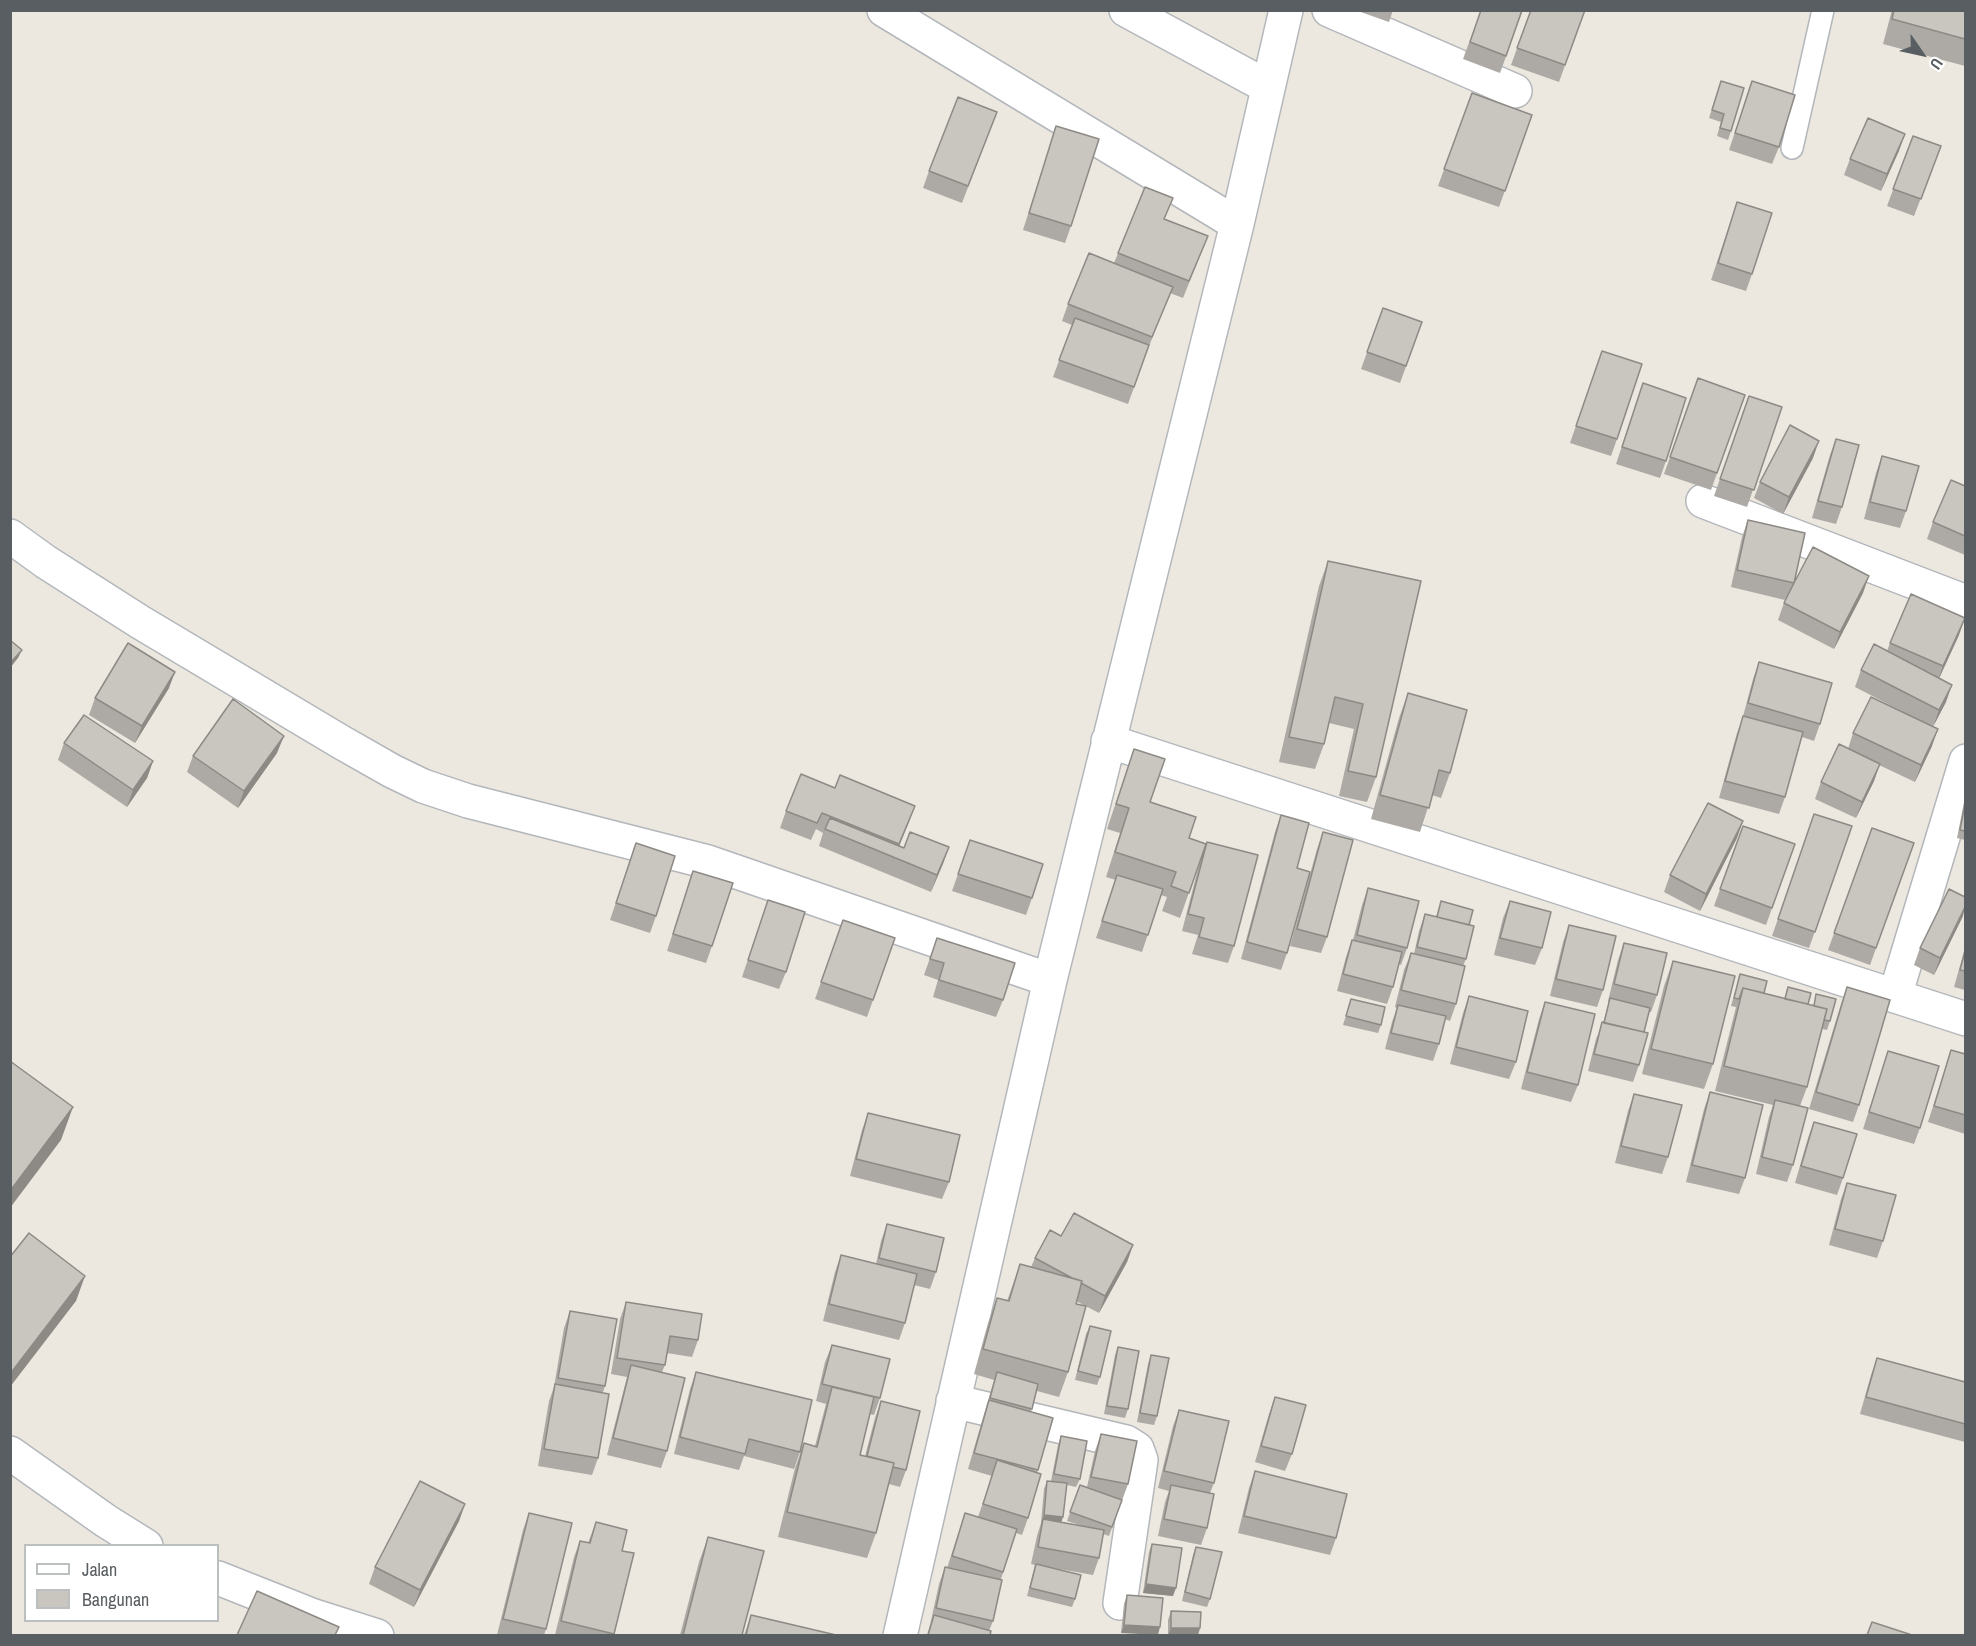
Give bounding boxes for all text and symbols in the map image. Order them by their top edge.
north arrow [1892,24,1952,84]
text: U [1925,54,1949,74]
legend [24,1544,219,1622]
text: Jalan [82,1557,117,1582]
text: Bangunan [82,1587,149,1612]

